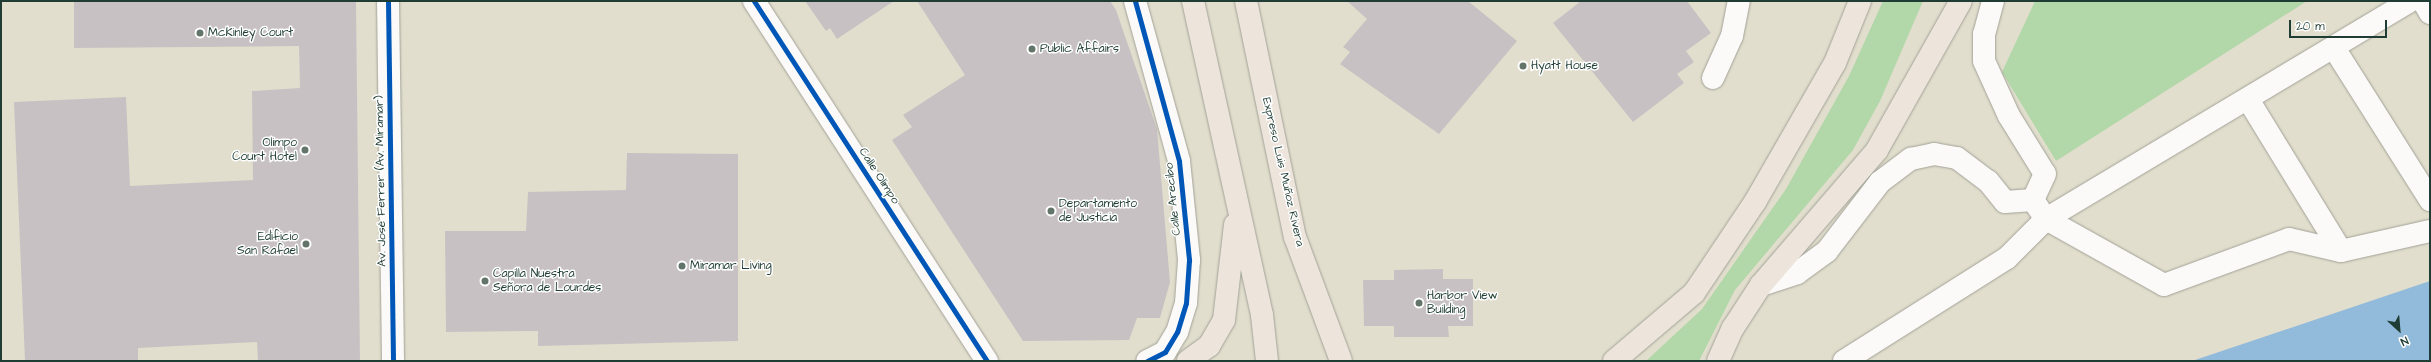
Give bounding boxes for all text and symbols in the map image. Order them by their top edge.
scale bar [2291,12,2389,38]
text: 20 m [2296,18,2325,35]
place label: McKinley Court [208,26,293,40]
marker: McKinley Court [195,28,205,38]
place label: Public Affairs [1040,42,1119,56]
marker: Public Affairs [1027,44,1037,54]
place label: Hyatt House [1531,59,1598,73]
marker: Hyatt House [1518,61,1528,71]
street label: Av. José Ferrer (Av. Miramar) [372,95,390,267]
street label: Expreso Luis Muñoz Rivera [1259,96,1307,248]
place label: Olimpo Court Hotel [232,136,297,164]
marker: Olimpo Court Hotel [300,145,310,155]
street label: Calle Olimpo [855,145,903,207]
street label: Calle Arecibo [1162,162,1184,236]
place label: Departamento de Justicia [1059,197,1137,225]
marker: Departamento de Justicia [1046,206,1056,216]
place label: Edificio San Rafael [237,230,298,258]
marker: Edificio San Rafael [301,239,311,249]
place label: Miramar Living [690,259,772,273]
marker: Miramar Living [677,261,687,271]
place label: Capilla Nuestra Señora de Lourdes [493,267,601,295]
marker: Capilla Nuestra Señora de Lourdes [480,276,490,286]
place label: Harbor View Building [1427,289,1497,317]
marker: Harbor View Building [1414,298,1424,308]
north arrow [2379,310,2419,350]
text: N [2398,333,2411,349]

